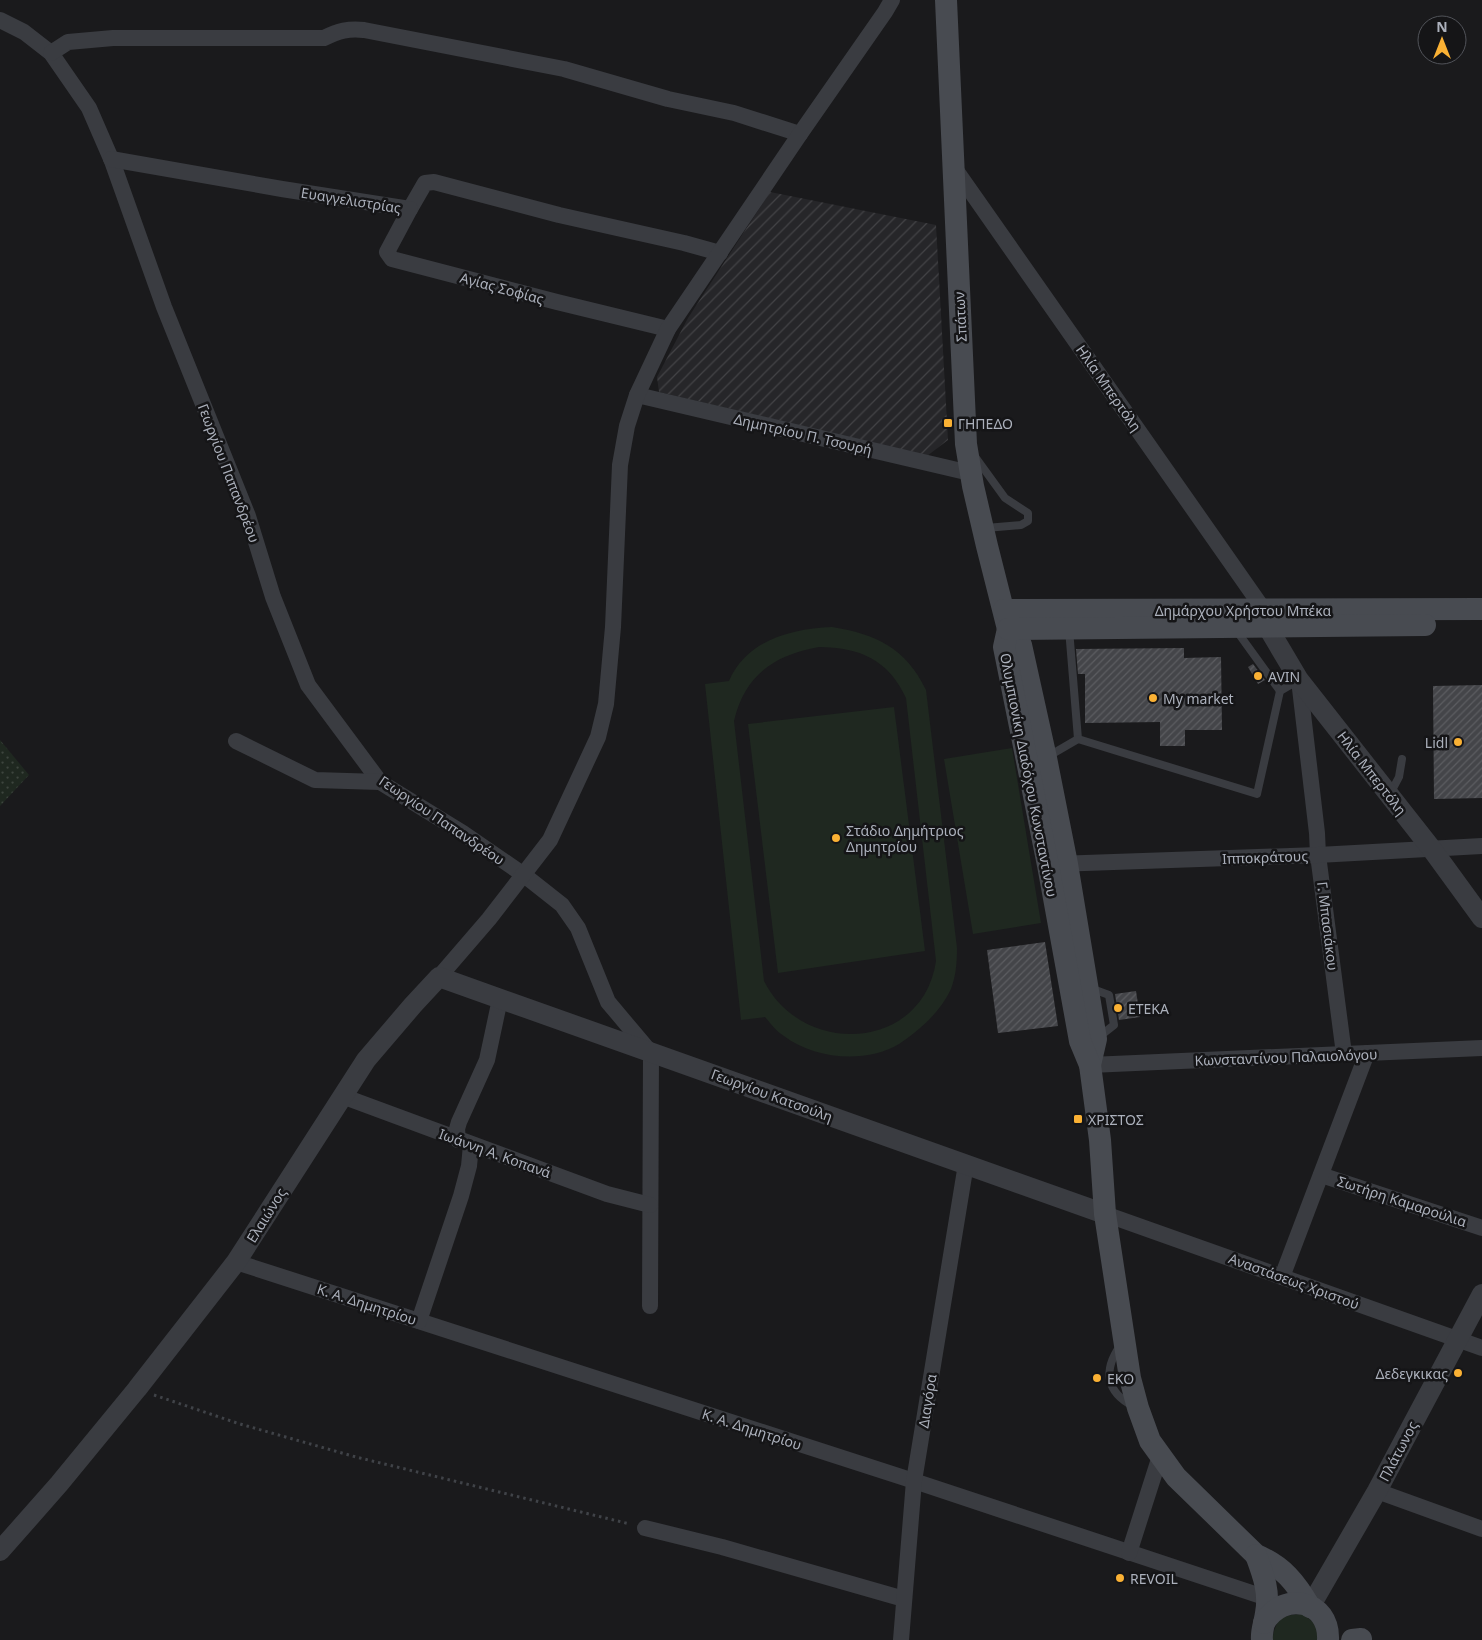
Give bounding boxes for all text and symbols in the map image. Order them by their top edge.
north arrow [1417,15,1467,65]
text: N [1436,17,1448,36]
street label: Ευαγγελιστρίας [300,183,403,217]
street label: Αγίας Σοφίας [458,268,546,308]
street label: Σπάτων [949,291,971,343]
street label: Ηλία Μπερτόλη [1072,341,1146,435]
street label: Γεωργίου Παπανδρέου [194,401,264,545]
street label: Δημητρίου Π. Τσουρή [732,409,874,459]
place label: ΓΗΠΕΔΟ [958,414,1013,433]
marker: ΓΗΠΕΔΟ [942,417,954,429]
street label: Δημάρχου Χρήστου Μπέκα [1155,601,1332,620]
street label: Ολυμπιονίκη Διαδόχου Κωνσταντίνου [996,651,1062,899]
place label: AVIN [1268,667,1300,686]
marker: AVIN [1252,670,1264,682]
place label: My market [1163,689,1234,708]
marker: My market [1147,692,1159,704]
street label: Ηλία Μπερτόλη [1333,727,1411,819]
place label: Lidl [1425,733,1448,752]
marker: Lidl [1452,736,1464,748]
street label: Γεωργίου Παπανδρέου [376,771,508,869]
place label: Στάδιο Δημήτριος Δημητρίου [846,821,964,856]
marker: Στάδιο Δημήτριος Δημητρίου [830,832,842,844]
street label: Ιπποκράτους [1222,846,1309,868]
street label: Γ. Μπασιάκου [1313,880,1343,972]
place label: ΕΤΕΚΑ [1128,999,1169,1018]
marker: ΕΤΕΚΑ [1112,1002,1124,1014]
street label: Κωνσταντίνου Παλαιολόγου [1194,1044,1378,1070]
street label: Γεωργίου Κατσούλη [709,1064,835,1126]
place label: ΧΡΙΣΤΟΣ [1088,1110,1144,1129]
marker: ΧΡΙΣΤΟΣ [1072,1113,1084,1125]
street label: Ιωάννη Α. Κοπανά [436,1124,554,1182]
street label: Σωτήρη Καμαρούλια [1335,1171,1469,1231]
street label: Ελαιώνος [242,1184,290,1246]
street label: Αναστάσεως Χριστού [1226,1249,1362,1313]
street label: Κ. Α. Δημητρίου [315,1279,419,1329]
place label: Δεδεγκικας [1376,1364,1448,1383]
marker: Δεδεγκικας [1452,1367,1464,1379]
place label: EKO [1107,1369,1134,1388]
street label: Διαγόρα [913,1372,941,1429]
marker: EKO [1091,1372,1103,1384]
street label: Κ. Α. Δημητρίου [700,1404,804,1454]
street label: Πλάτωνος [1374,1417,1422,1485]
place label: REVOIL [1130,1569,1178,1588]
marker: REVOIL [1114,1572,1126,1584]

